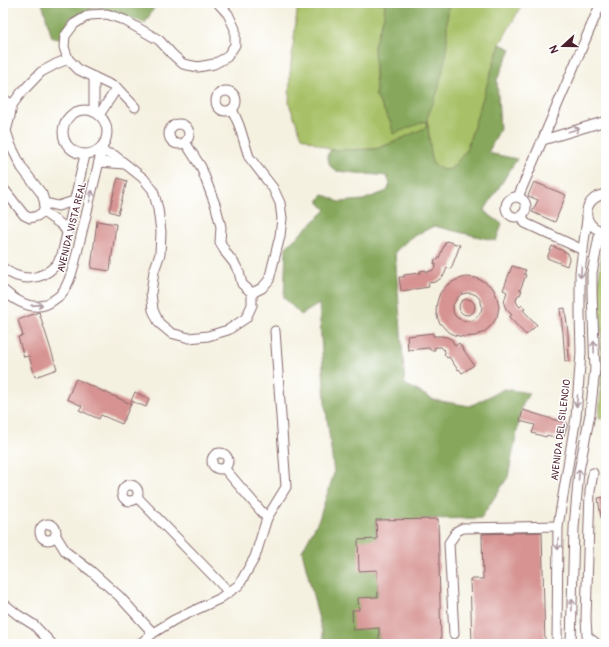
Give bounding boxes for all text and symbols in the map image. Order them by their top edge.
north arrow [543,26,583,66]
text: N [547,43,562,55]
one-way arrow [568,126,581,133]
street label: AVENIDA VISTA REAL [55,180,89,273]
one-way arrow [88,190,95,203]
one-way arrow [577,265,584,278]
one-way arrow [30,302,43,309]
one-way arrow [590,341,597,354]
street label: AVENIDA DEL SILENCIO [549,379,573,481]
one-way arrow [573,394,580,407]
one-way arrow [575,469,582,482]
one-way arrow [554,537,561,550]
one-way arrow [569,599,576,612]

